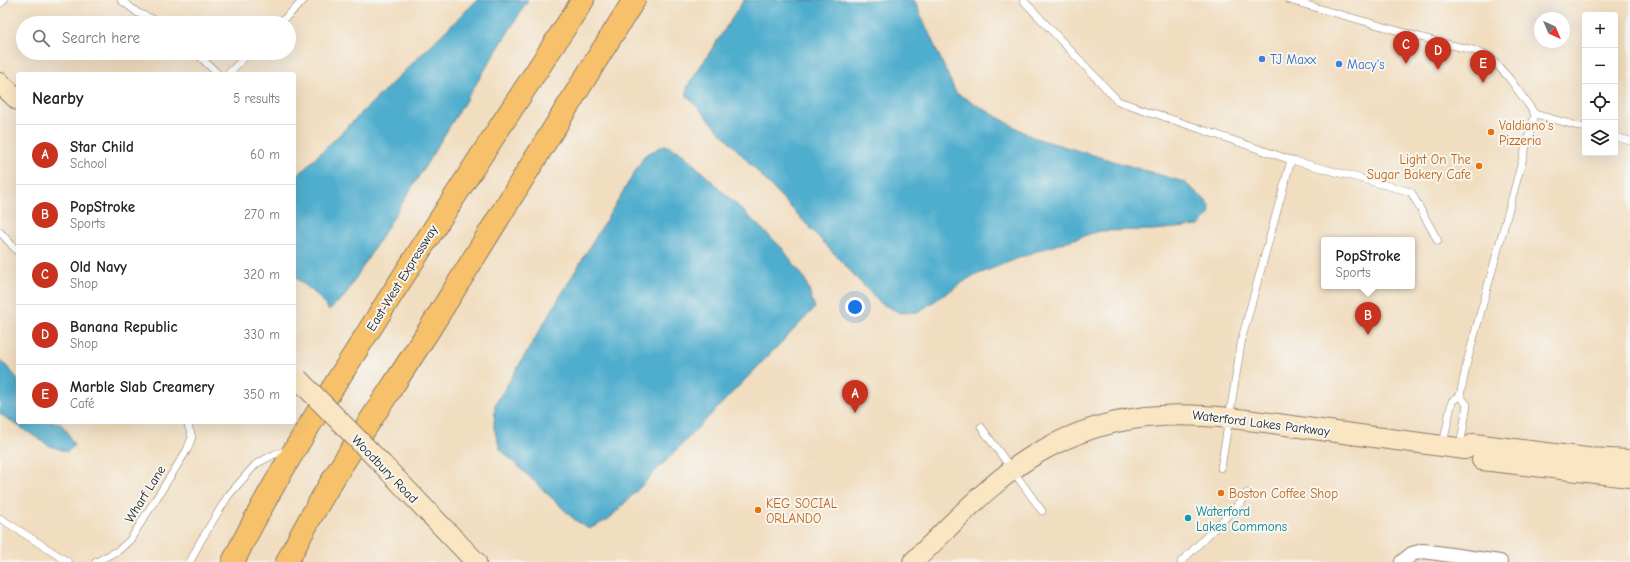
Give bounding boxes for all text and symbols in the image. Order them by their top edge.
north arrow [1534,12,1570,48]
map controls [1582,12,1618,156]
button: + [1582,12,1618,48]
search box [16,16,296,60]
icon: search [30,27,52,49]
text: Search here [62,29,140,47]
pin: C [1393,31,1419,64]
pin: D [1425,37,1451,70]
button: − [1582,48,1618,84]
pin: E [1470,50,1496,83]
place label: TJ Maxx [1270,52,1317,67]
marker: TJ Maxx [1257,54,1267,64]
place label: Macy's [1347,57,1385,72]
marker: Macy's [1334,59,1344,69]
button: locate [1582,84,1618,120]
text: Nearby [32,89,83,108]
text: 5 results [233,91,280,106]
place label: Valdiano's Pizzeria [1499,118,1553,148]
button: layers [1582,120,1618,156]
marker: Valdiano's Pizzeria [1486,127,1496,137]
text: Star Child [70,138,134,156]
text: A [41,147,49,162]
text: 60 m [250,147,280,162]
place label: Light On The Sugar Bakery Cafe [1367,152,1471,182]
text: School [70,156,107,171]
marker: Light On The Sugar Bakery Cafe [1474,161,1484,171]
text: PopStroke [70,198,135,216]
text: B [41,207,49,222]
text: 270 m [244,207,280,222]
text: Sports [70,216,105,231]
street label: East-West Expressway [363,222,441,334]
popup [1321,237,1415,289]
text: PopStroke [1335,247,1401,265]
text: Old Navy [70,258,127,276]
text: Sports [1335,265,1371,280]
text: C [41,267,49,282]
text: 320 m [244,267,280,282]
text: Shop [70,276,98,291]
your location [845,297,865,317]
pin: B [1355,302,1381,335]
text: Banana Republic [70,318,177,336]
text: D [41,327,49,342]
text: 330 m [244,327,280,342]
text: Shop [70,336,98,351]
text: Marble Slab Creamery [70,378,214,396]
pin: A [842,380,868,413]
text: E [41,387,49,402]
text: 350 m [243,387,280,402]
text: Café [70,396,94,411]
street label: Waterford Lakes Parkway [1191,407,1331,439]
street label: Woodbury Road [349,432,421,506]
street label: Wharf Lane [121,462,169,525]
place label: Boston Coffee Shop [1229,486,1338,501]
marker: Boston Coffee Shop [1216,488,1226,498]
place label: KEG SOCIAL ORLANDO [766,496,838,526]
place label: Waterford Lakes Commons [1196,504,1287,534]
marker: KEG SOCIAL ORLANDO [753,505,763,515]
marker: Waterford Lakes Commons [1183,513,1193,523]

